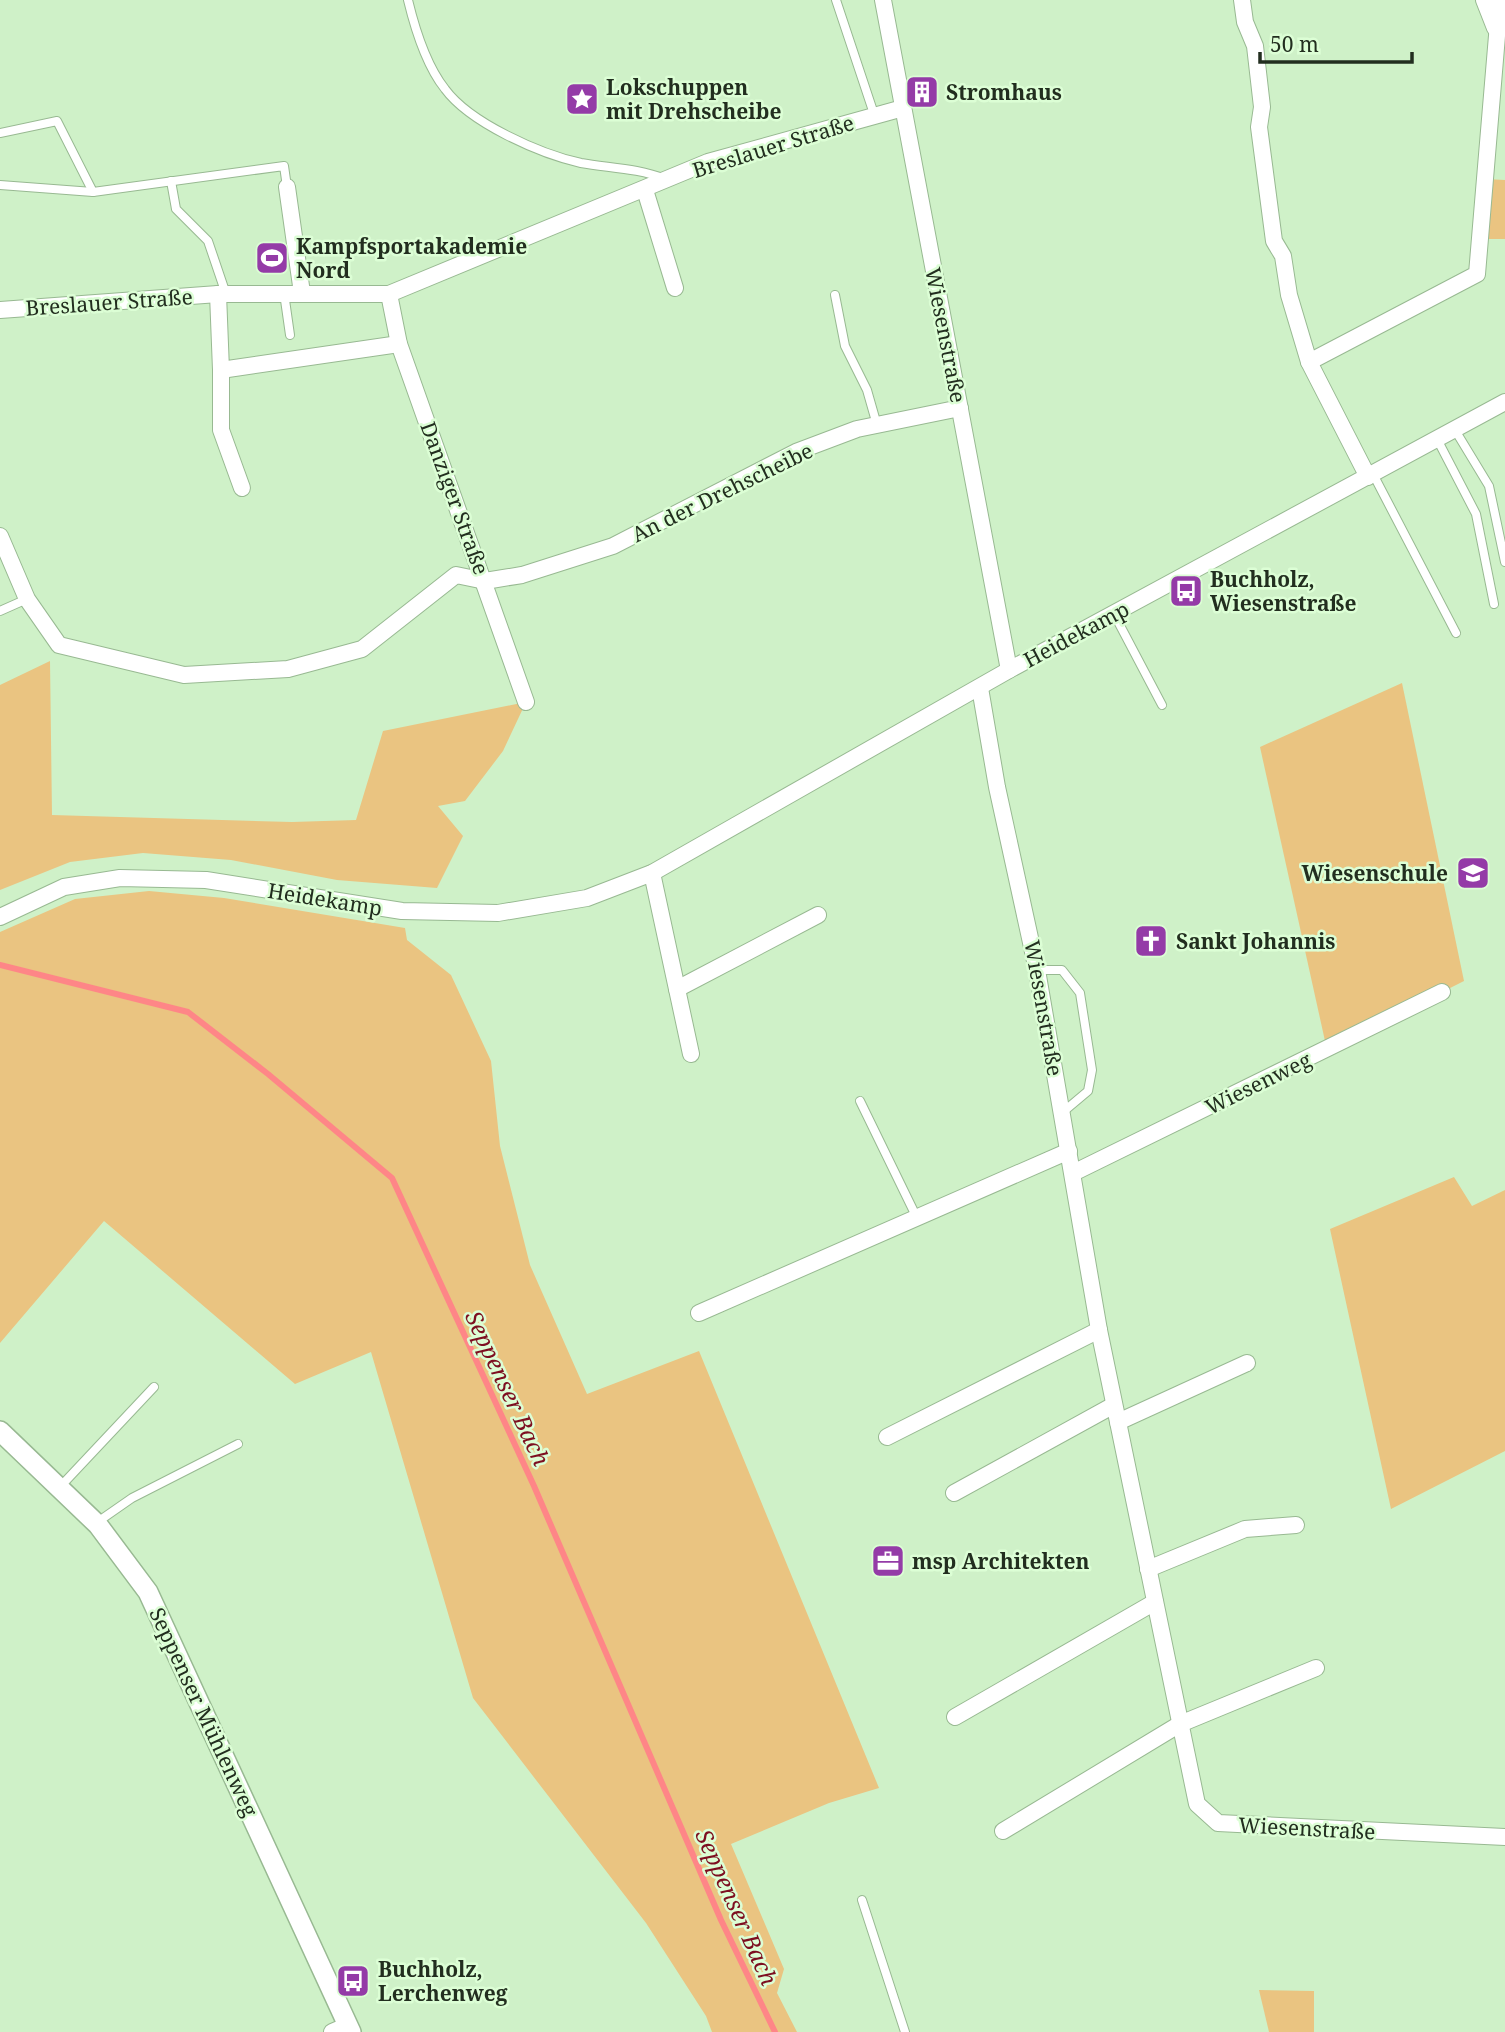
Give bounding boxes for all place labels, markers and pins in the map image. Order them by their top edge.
place label: Lokschuppen mit Drehscheibe [606,73,781,125]
building icon: Stromhaus [903,73,941,111]
place label: Stromhaus [946,78,1062,106]
place icon: Lokschuppen mit Drehscheibe [563,80,601,118]
place label: Kampfsportakademie Nord [296,232,527,284]
sports icon: Kampfsportakademie Nord [253,239,291,277]
place label: Buchholz, Wiesenstraße [1210,565,1357,617]
bus stop icon: Buchholz, Wiesenstraße [1167,572,1205,610]
school or university icon: Wiesenschule [1454,854,1492,892]
place label: Wiesenschule [1301,859,1448,887]
church icon: Sankt Johannis [1132,922,1170,960]
place label: Sankt Johannis [1176,927,1335,955]
office icon: msp Architekten [869,1542,907,1580]
place label: msp Architekten [912,1547,1090,1575]
place label: Buchholz, Lerchenweg [378,1955,508,2007]
bus stop icon: Buchholz, Lerchenweg [334,1962,372,2000]

